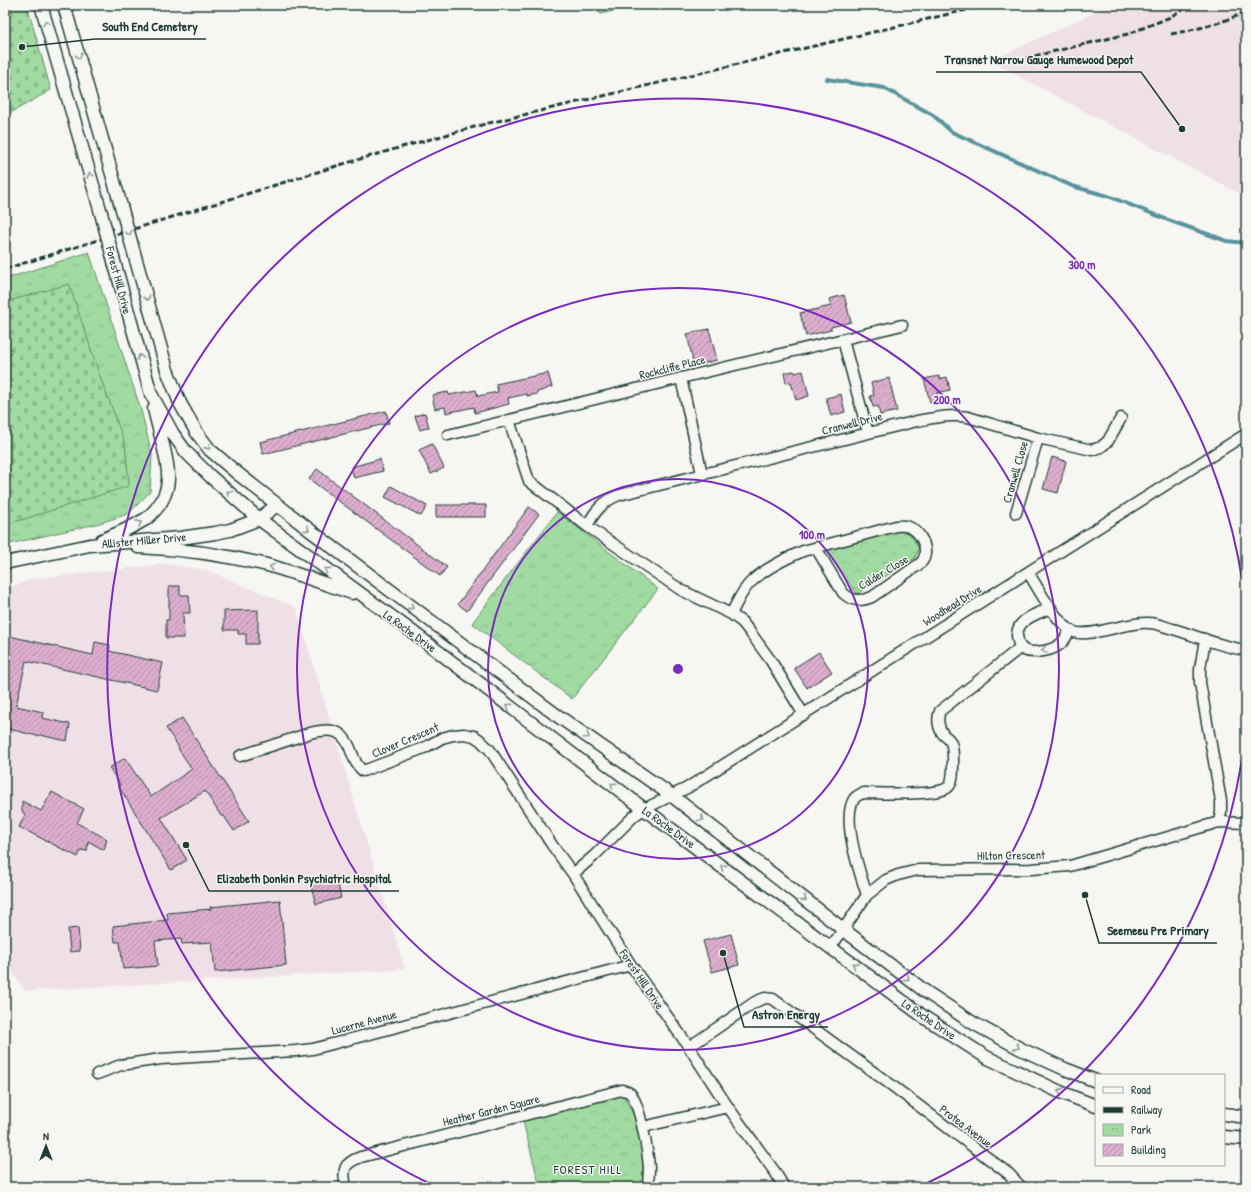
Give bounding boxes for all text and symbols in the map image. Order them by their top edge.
callout: South End Cemetery [95,14,206,39]
text: South End Cemetery [102,17,198,36]
one-way arrow [42,20,51,27]
callout: Transnet Narrow Gauge Humewood Depot [936,47,1141,72]
text: Transnet Narrow Gauge Humewood Depot [944,50,1134,69]
one-way arrow [74,53,82,59]
one-way arrow [86,172,95,179]
one-way arrow [124,229,133,236]
street label: Forest Hill Drive [102,243,136,316]
text: 300 m [1068,256,1096,273]
one-way arrow [142,294,151,301]
street label: Rockcliffe Place [637,351,707,383]
one-way arrow [137,353,145,360]
text: 200 m [933,391,961,408]
street label: Cranwell Drive [820,407,884,439]
street label: Cranwell Close [998,439,1032,505]
one-way arrow [204,442,211,449]
one-way arrow [227,491,234,498]
one-way arrow [134,520,142,528]
one-way arrow [303,524,310,531]
text: 100 m [799,526,825,543]
street label: Allister Miller Drive [101,528,187,552]
street label: Calder Close [855,550,911,594]
one-way arrow [269,563,276,572]
one-way arrow [324,568,331,575]
street label: Woodhead Drive [919,580,985,630]
one-way arrow [407,602,414,609]
street label: La Roche Drive [380,606,440,656]
one-way arrow [1041,646,1048,654]
centre of rings [671,662,685,676]
one-way arrow [507,704,514,711]
street label: Clover Crescent [369,718,442,762]
one-way arrow [582,731,589,738]
one-way arrow [610,783,617,790]
street label: La Roche Drive [639,802,699,852]
one-way arrow [697,814,704,821]
street label: Hilton Crescent [977,846,1046,864]
one-way arrow [720,865,727,872]
callout: Elizabeth Donkin Psychiatric Hospital [209,866,399,891]
text: Elizabeth Donkin Psychiatric Hospital [217,869,392,888]
one-way arrow [800,894,807,901]
callout: Seemeeu Pre Primary [1099,918,1217,943]
text: Seemeeu Pre Primary [1107,921,1209,940]
street label: Forest Hill Drive [615,945,668,1013]
one-way arrow [852,963,859,970]
one-way arrow [903,973,910,980]
street label: La Roche Drive [899,995,960,1044]
callout: Astron Energy [744,1002,828,1027]
street label: Lucerne Avenue [330,1005,399,1039]
text: Astron Energy [752,1005,821,1024]
one-way arrow [1013,1042,1020,1050]
legend [1095,1074,1225,1166]
text: Road [1131,1081,1151,1098]
one-way arrow [1056,1088,1063,1096]
street label: Heather Garden Square [441,1090,541,1130]
street label: Protea Avenue [936,1101,996,1152]
text: Railway [1131,1101,1162,1118]
text: Park [1131,1121,1151,1138]
north arrow [26,1126,66,1166]
text: N [43,1129,49,1143]
text: Building [1131,1141,1166,1158]
district label: FOREST HILL [553,1160,622,1178]

